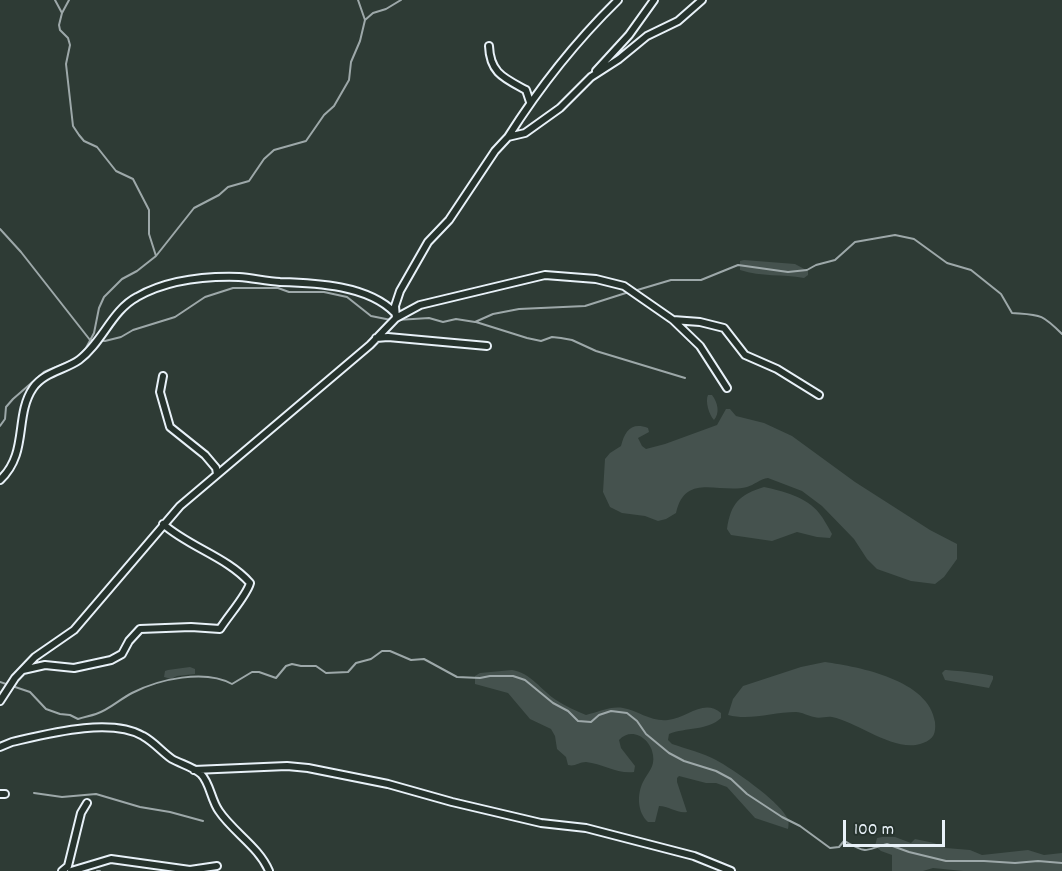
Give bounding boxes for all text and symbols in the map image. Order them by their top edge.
scale bar [846,808,948,846]
text: 100 m [854,818,894,843]

